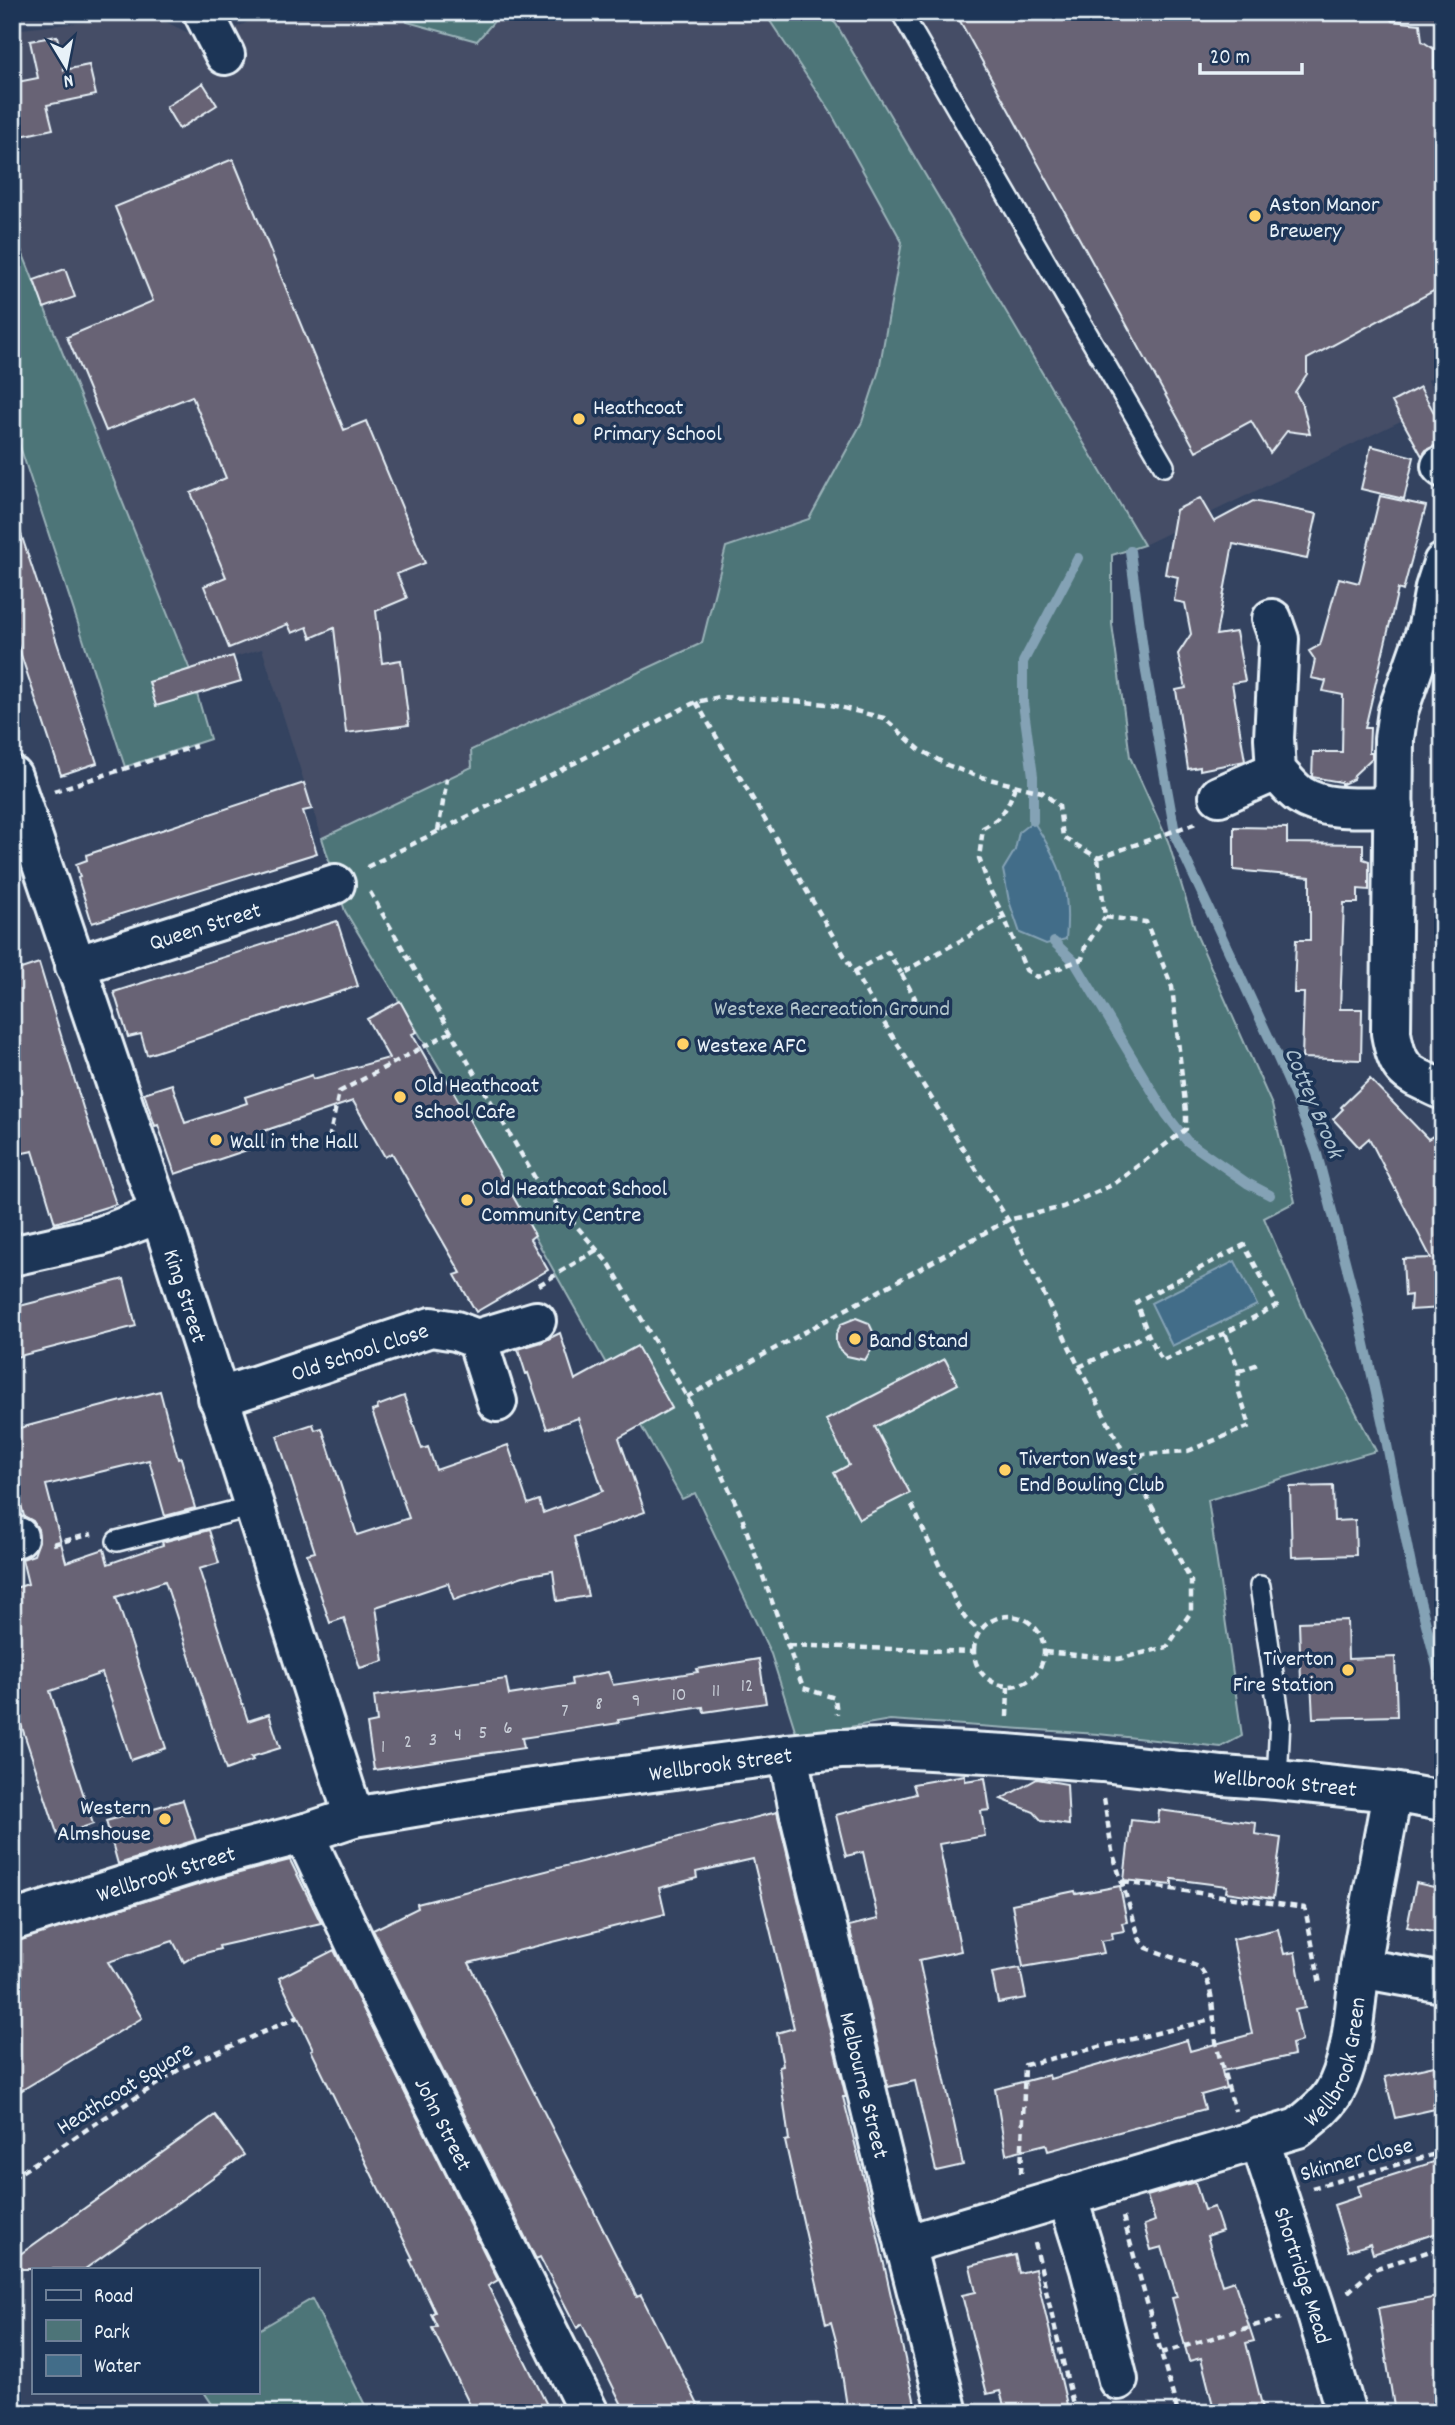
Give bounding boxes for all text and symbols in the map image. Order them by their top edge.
north arrow [32,32,102,102]
scale bar [1200,32,1301,76]
text: 20 m [1210,44,1250,74]
text: N [61,65,75,93]
place label: Aston Manor Brewery [1269,190,1380,249]
marker: Aston Manor Brewery [1247,208,1263,224]
place label: Heathcoat Primary School [593,393,722,452]
marker: Heathcoat Primary School [571,411,587,427]
street label: Queen Street [146,895,266,962]
park label: Westexe Recreation Ground [714,994,950,1027]
place label: Westexe AFC [697,1031,807,1064]
marker: Westexe AFC [675,1036,691,1052]
water label: Cottey Brook [1274,1042,1352,1166]
place label: Old Heathcoat School Cafe [414,1071,539,1130]
marker: Old Heathcoat School Cafe [392,1089,408,1105]
place label: Wall in the Hall [230,1127,359,1160]
marker: Wall in the Hall [208,1132,224,1148]
place label: Old Heathcoat School Community Centre [481,1174,668,1233]
marker: Old Heathcoat School Community Centre [459,1192,475,1208]
street label: King Street [153,1245,214,1348]
street label: Old School Close [287,1316,433,1392]
place label: Band Stand [869,1326,968,1359]
marker: Band Stand [847,1331,863,1347]
place label: Tiverton West End Bowling Club [1019,1444,1164,1503]
marker: Tiverton West End Bowling Club [997,1462,1013,1478]
place label: Tiverton Fire Station [1233,1644,1334,1703]
marker: Tiverton Fire Station [1340,1662,1356,1678]
house number: 12 [741,1674,753,1701]
house number: 11 [712,1679,720,1706]
house number: 10 [672,1683,686,1710]
house number: 9 [632,1689,640,1716]
house number: 8 [595,1692,603,1719]
house number: 7 [561,1699,569,1726]
house number: 6 [503,1716,513,1743]
house number: 5 [479,1721,487,1748]
house number: 4 [454,1723,462,1750]
house number: 3 [429,1728,437,1755]
house number: 2 [404,1730,412,1757]
house number: 1 [381,1735,385,1762]
street label: Wellbrook Street [647,1741,794,1792]
street label: Wellbrook Street [1211,1762,1358,1808]
place label: Western Almshouse [57,1793,151,1852]
marker: Western Almshouse [157,1811,173,1827]
street label: Wellbrook Street [93,1839,239,1913]
street label: Wellbrook Green [1298,1996,1376,2137]
street label: Melbourne Street [828,2009,896,2163]
street label: Heathcoat Square [51,2035,201,2145]
street label: John Street [404,2073,479,2178]
street label: Skinner Close [1297,2130,1417,2192]
street label: Shortridge Mead [1263,2203,1338,2348]
legend [32,2268,259,2394]
text: Road [94,2283,133,2313]
text: Park [94,2319,130,2349]
text: Water [94,2353,141,2383]

